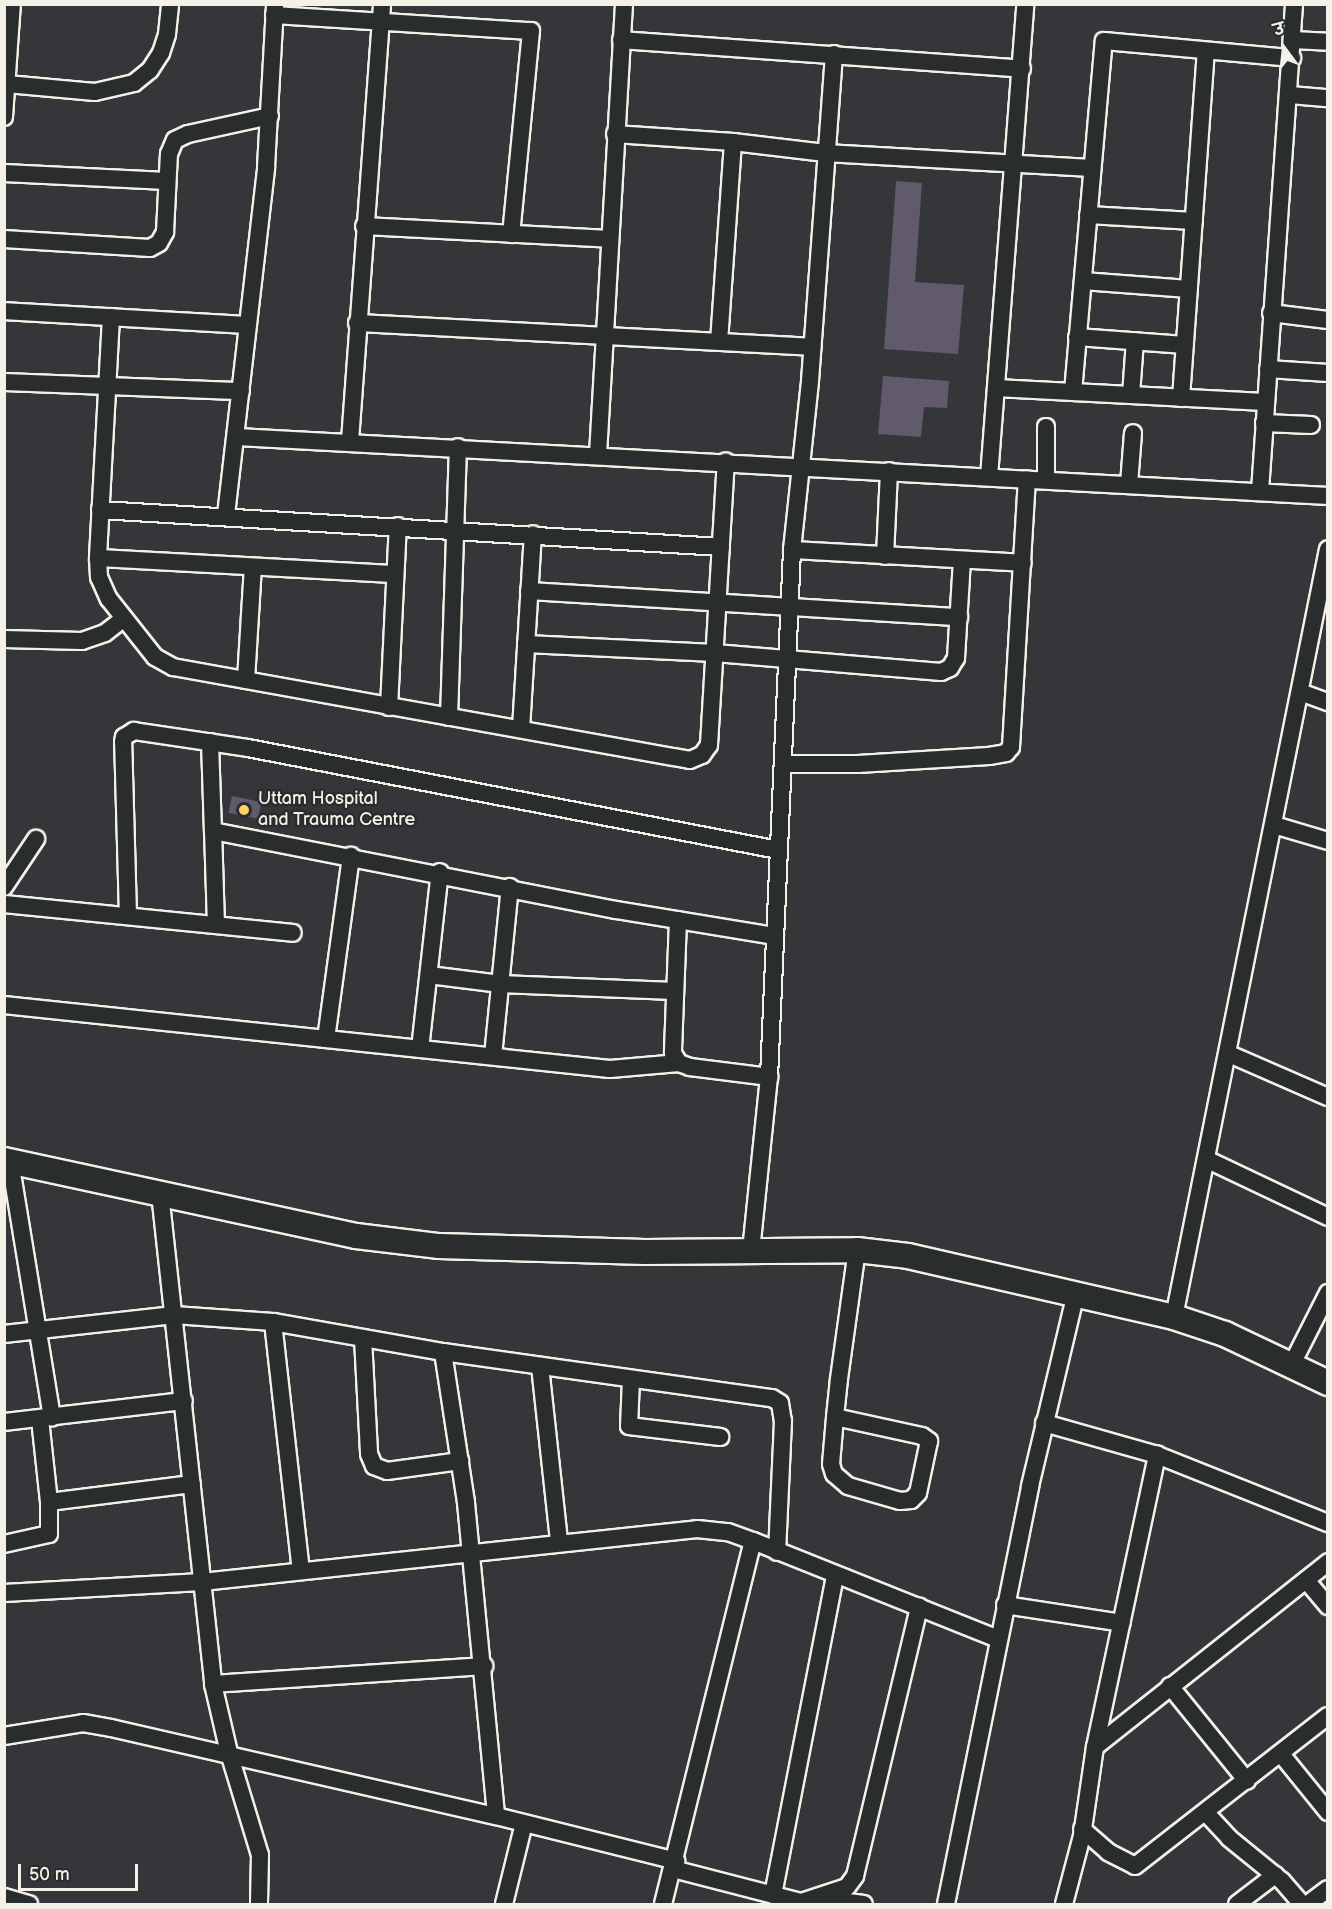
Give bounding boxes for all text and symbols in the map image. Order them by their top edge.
north arrow [1254,18,1314,78]
text: उ [1272,20,1287,41]
place label: Uttam Hospital and Trauma Centre [258,789,416,832]
marker: Uttam Hospital and Trauma Centre [235,801,253,819]
scale bar [21,1852,141,1890]
text: 50 m [29,1864,70,1885]

